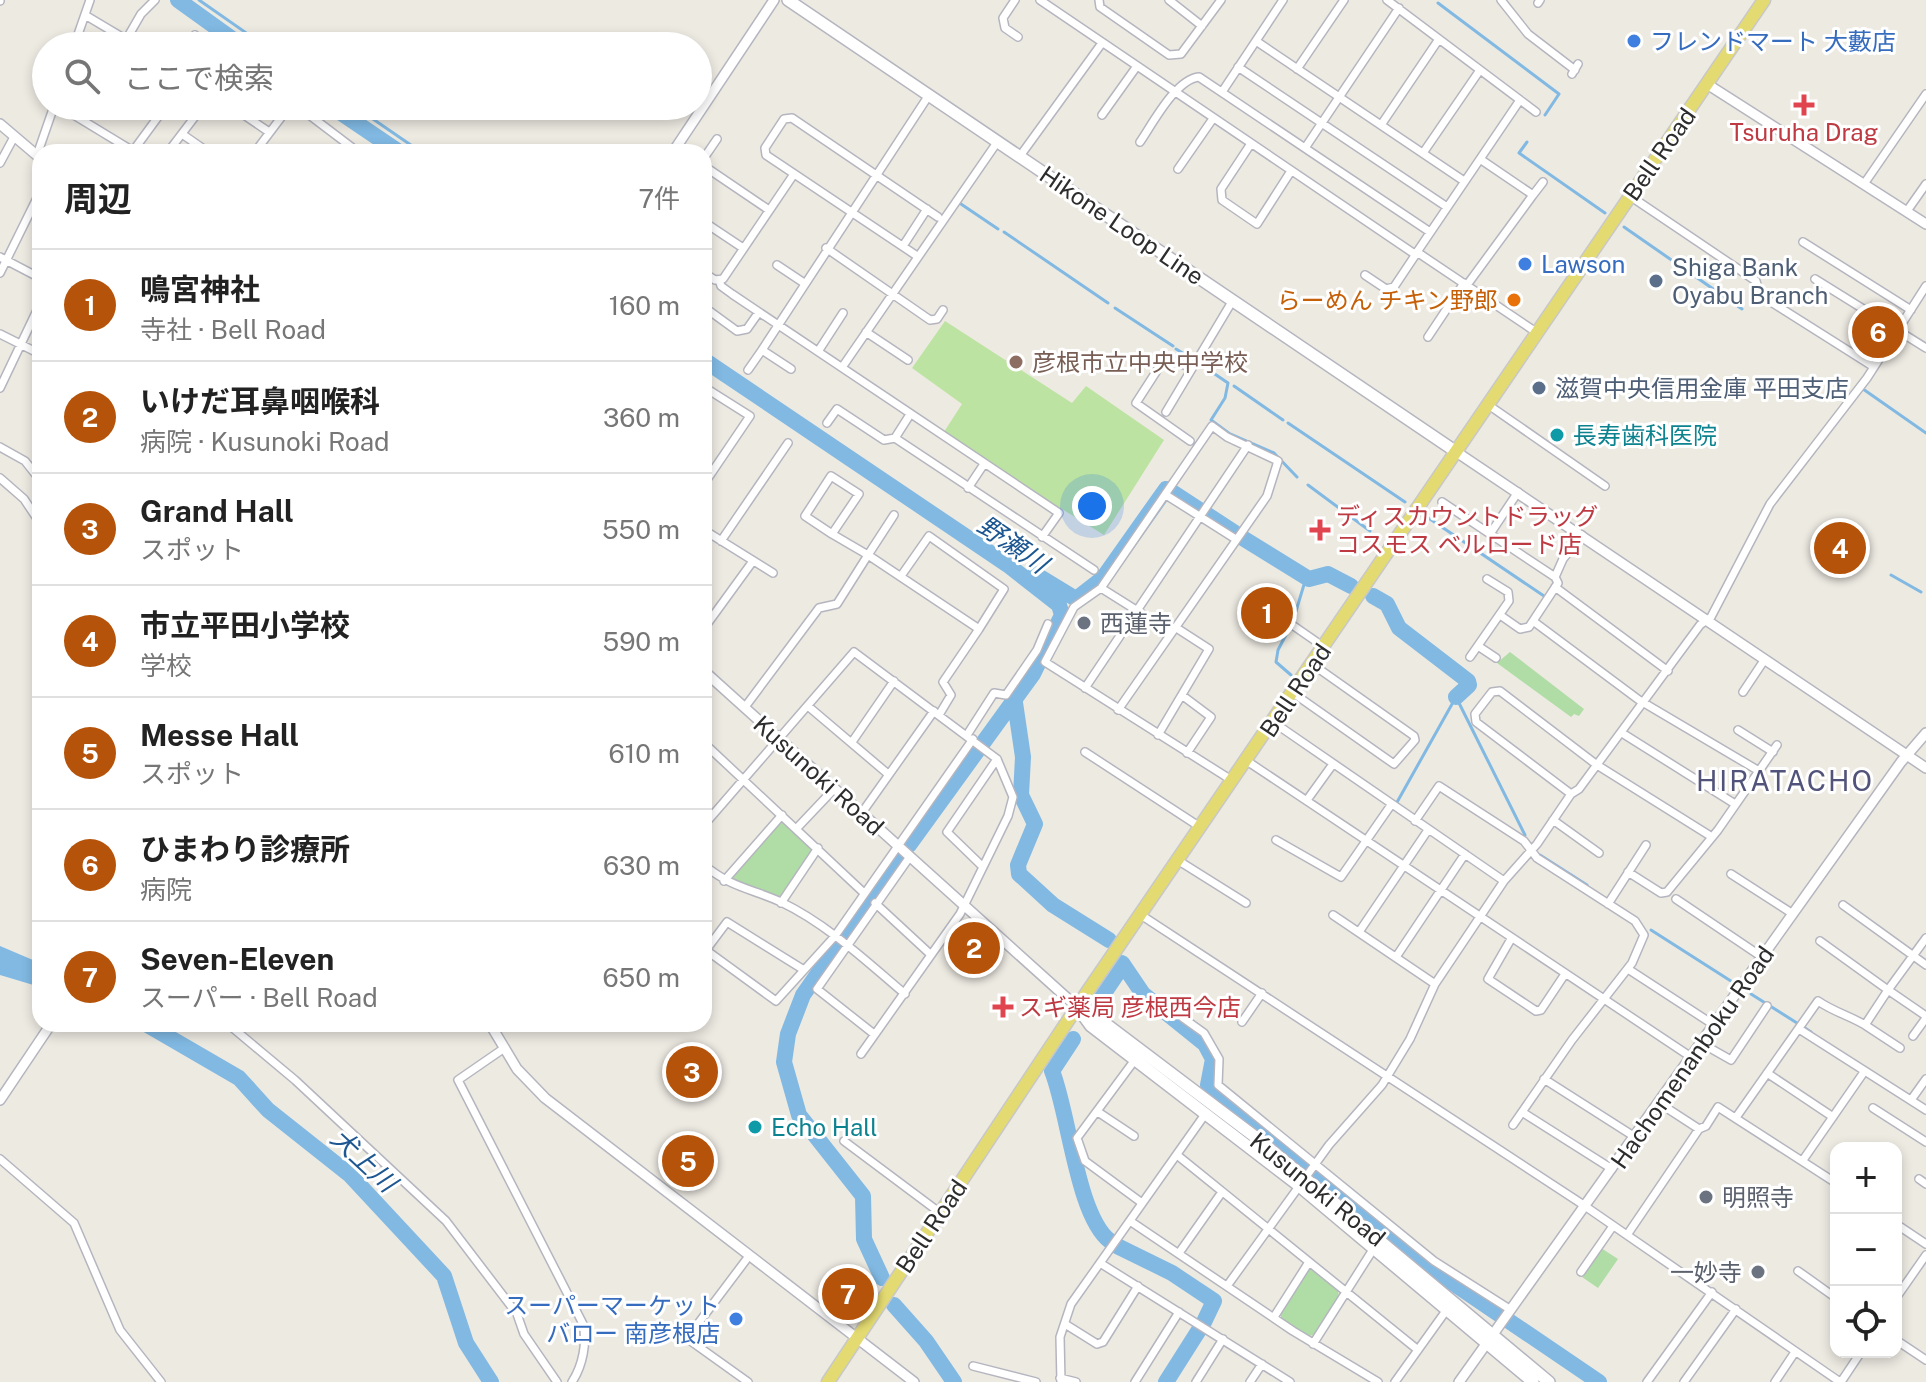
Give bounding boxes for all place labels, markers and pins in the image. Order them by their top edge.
place label: フレンドマート 大藪店 [1650,27,1896,55]
marker: フレンドマート 大藪店 [1625,32,1643,50]
marker: Tsuruha Drag [1795,96,1813,114]
place label: Tsuruha Drag [1729,118,1879,146]
place label: Lawson [1541,250,1625,278]
place label: Shiga Bank Oyabu Branch [1672,253,1828,309]
marker: Lawson [1516,255,1534,273]
marker: Shiga Bank Oyabu Branch [1647,272,1665,290]
place label: らーめん チキン野郎 [1277,286,1498,314]
marker: らーめん チキン野郎 [1505,291,1523,309]
pin: 6 [1852,302,1904,362]
place label: 彦根市立中央中学校 [1032,348,1248,376]
marker: 彦根市立中央中学校 [1007,353,1025,371]
place label: 滋賀中央信用金庫 平田支店 [1555,374,1849,402]
marker: 滋賀中央信用金庫 平田支店 [1530,379,1548,397]
place label: 長寿歯科医院 [1573,421,1717,449]
marker: 長寿歯科医院 [1548,426,1566,444]
place label: ディスカウントドラッグ コスモス ベルロード店 [1336,502,1598,558]
pin: 4 [1814,518,1866,578]
marker: ディスカウントドラッグ コスモス ベルロード店 [1311,521,1329,539]
pin: 1 [1241,583,1293,643]
place label: 西蓮寺 [1100,609,1172,637]
marker: 西蓮寺 [1075,614,1093,632]
pin: 2 [948,918,1000,978]
place label: スギ薬局 彦根西今店 [1019,993,1241,1021]
marker: スギ薬局 彦根西今店 [994,998,1012,1016]
pin: 3 [666,1042,718,1102]
place label: Echo Hall [771,1113,877,1141]
marker: Echo Hall [746,1118,764,1136]
pin: 5 [662,1131,714,1191]
place label: 明照寺 [1722,1183,1794,1211]
marker: 明照寺 [1697,1188,1715,1206]
place label: 一妙寺 [1670,1258,1742,1286]
marker: 一妙寺 [1749,1263,1767,1281]
pin: 7 [822,1264,874,1324]
place label: スーパーマーケット バロー 南彦根店 [504,1291,720,1347]
marker: スーパーマーケット バロー 南彦根店 [727,1310,745,1328]

